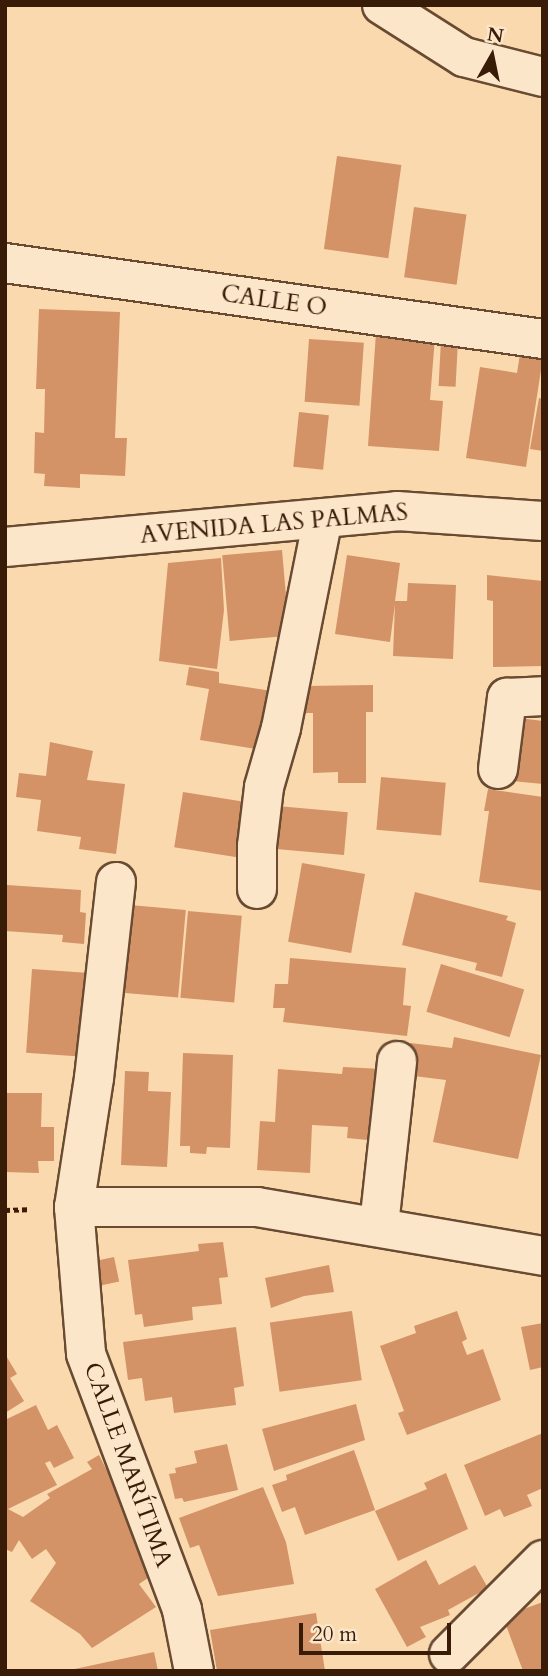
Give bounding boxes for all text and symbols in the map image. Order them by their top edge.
north arrow [457,21,527,91]
text: N [485,21,505,49]
street label: CALLE O [219,279,329,323]
street label: AVENIDA LAS PALMAS [139,498,409,550]
street label: CALLE MARÍTIMA [78,1359,178,1571]
scale bar [303,1610,455,1654]
text: 20 m [312,1620,357,1649]

